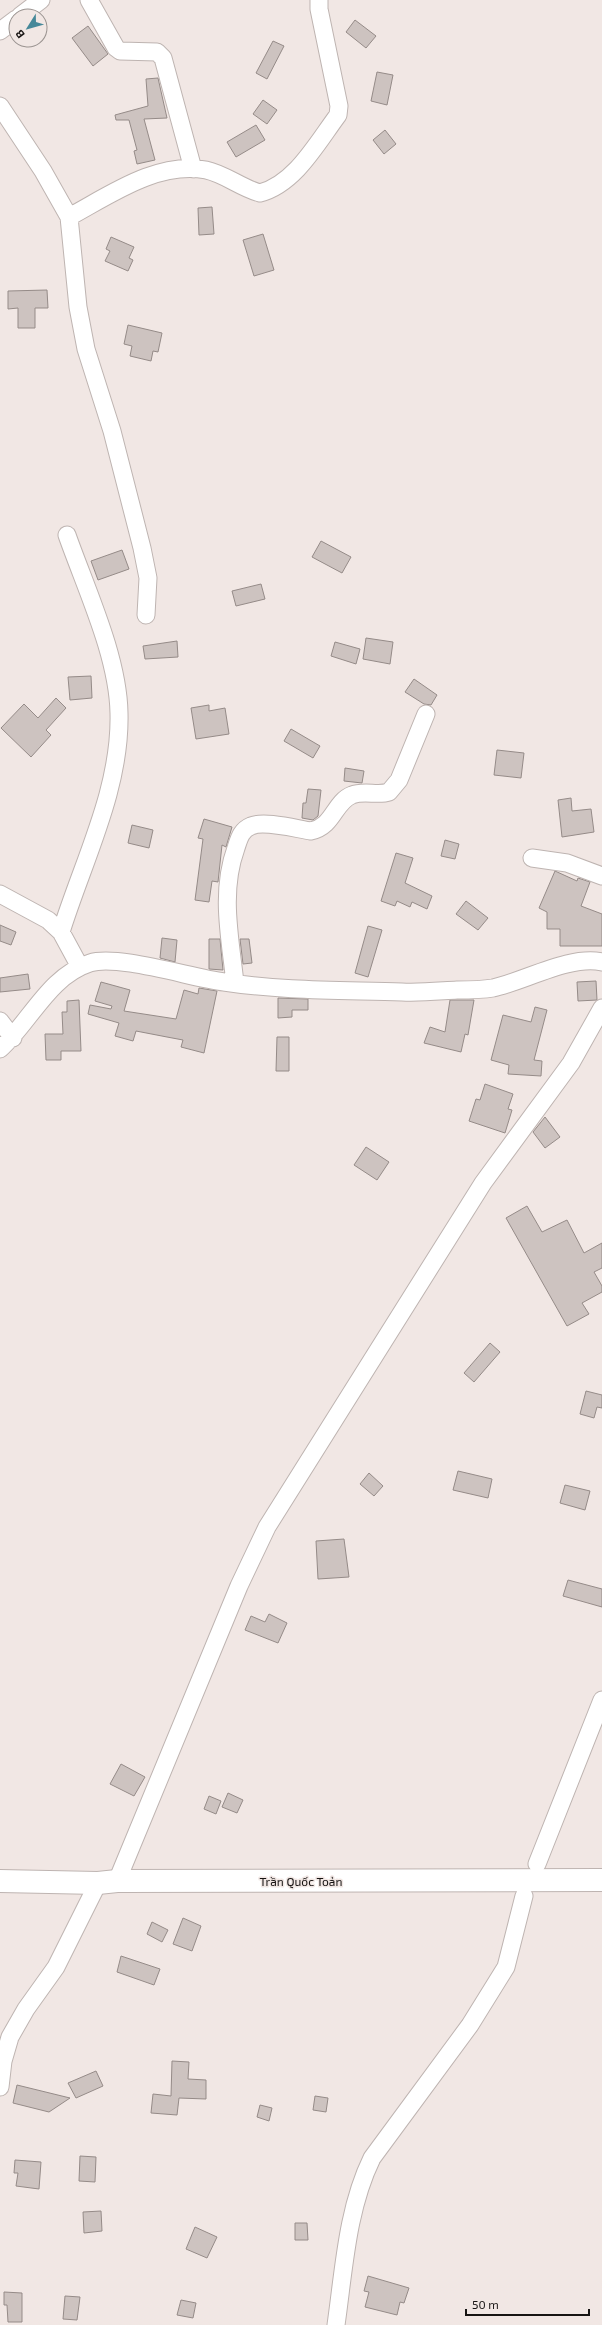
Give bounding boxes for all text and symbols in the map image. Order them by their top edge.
north arrow [8,8,48,48]
text: B [12,28,27,41]
street label: Trần Quốc Toản [260,1874,342,1889]
scale bar [466,2291,589,2317]
text: 50 m [472,2297,499,2311]

